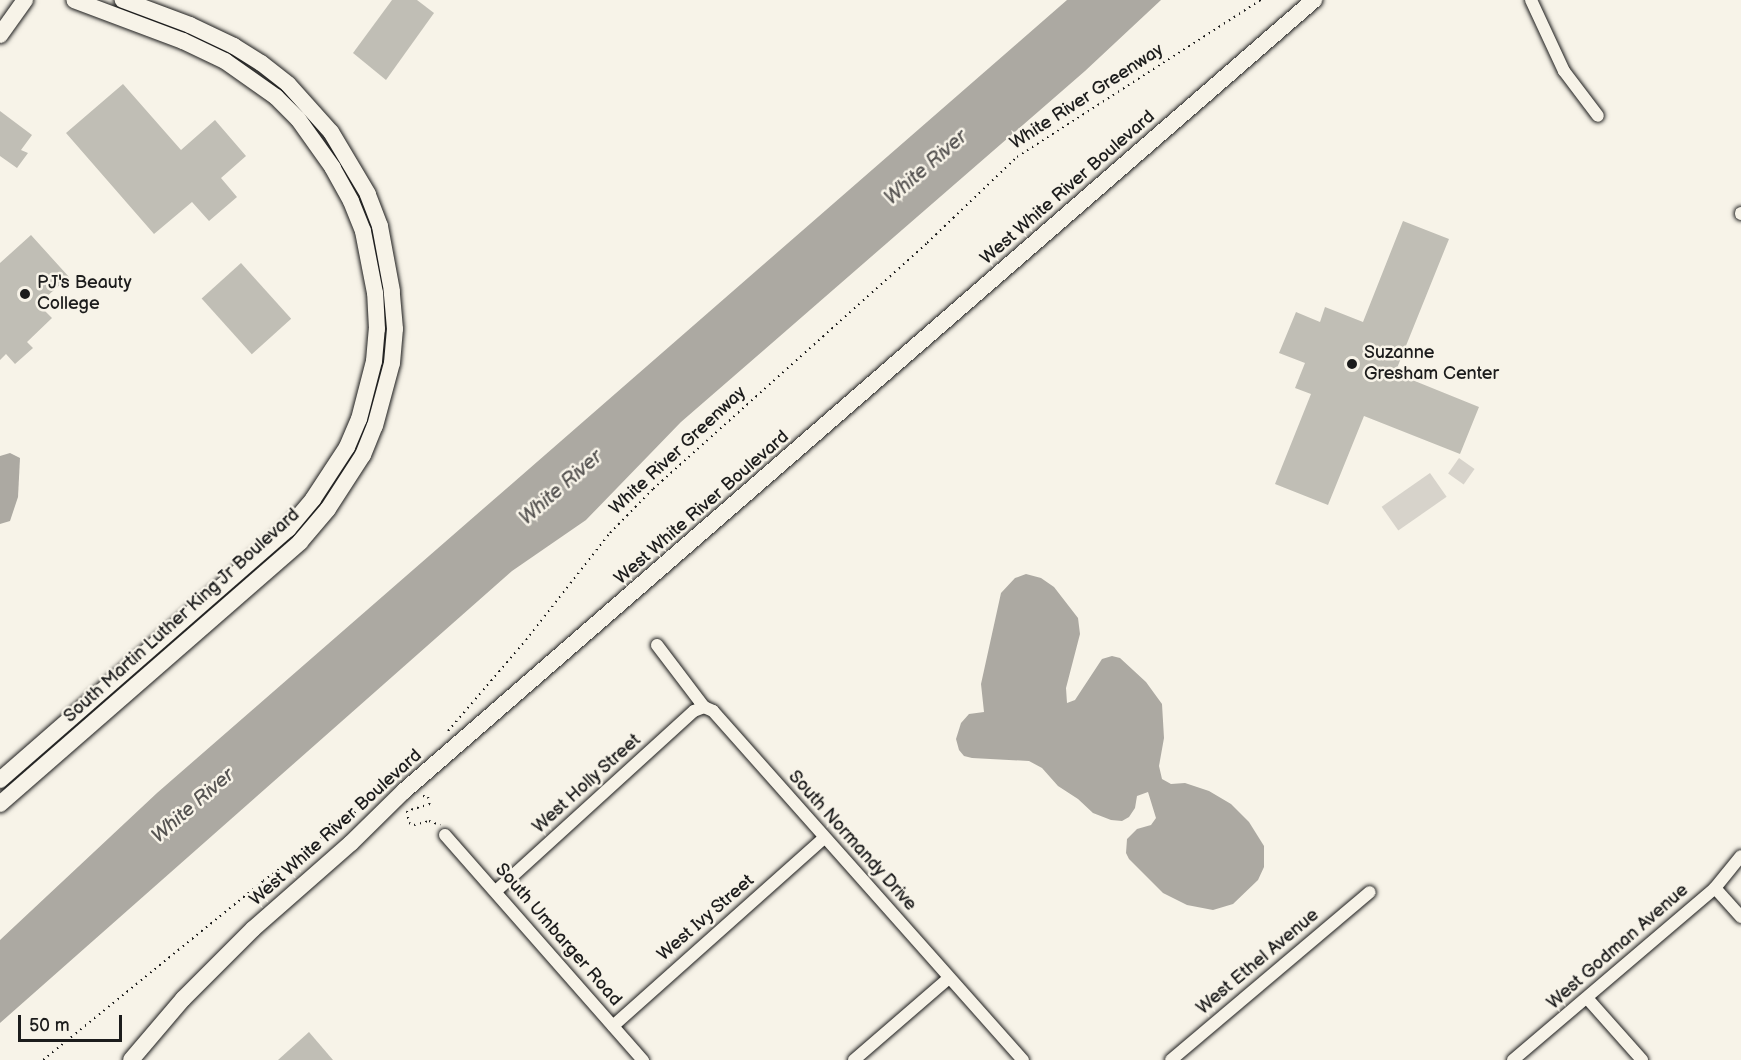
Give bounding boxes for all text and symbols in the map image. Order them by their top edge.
street label: White River Greenway [1006,39,1168,155]
street label: West White River Boulevard [976,106,1160,270]
water label: White River [880,126,972,210]
place label: PJ's Beauty College [37,273,132,316]
marker: PJ's Beauty College [18,287,32,301]
place label: Suzanne Gresham Center [1364,343,1499,386]
marker: Suzanne Gresham Center [1345,357,1359,371]
street label: White River Greenway [605,382,751,520]
street label: West White River Boulevard [610,426,794,590]
water label: White River [515,446,607,530]
street label: South Martin Luther King Jr Boulevard [59,504,305,728]
street label: West Holly Street [528,729,646,839]
street label: West White River Boulevard [245,745,427,911]
water label: White River [147,764,239,848]
street label: South Normandy Drive [783,766,921,916]
street label: South Umbarger Road [490,859,626,1011]
street label: West Ivy Street [653,870,759,966]
street label: West Godman Avenue [1543,880,1693,1014]
street label: West Ethel Avenue [1193,905,1323,1019]
scale bar [21,1003,124,1041]
text: 50 m [29,1015,70,1036]

